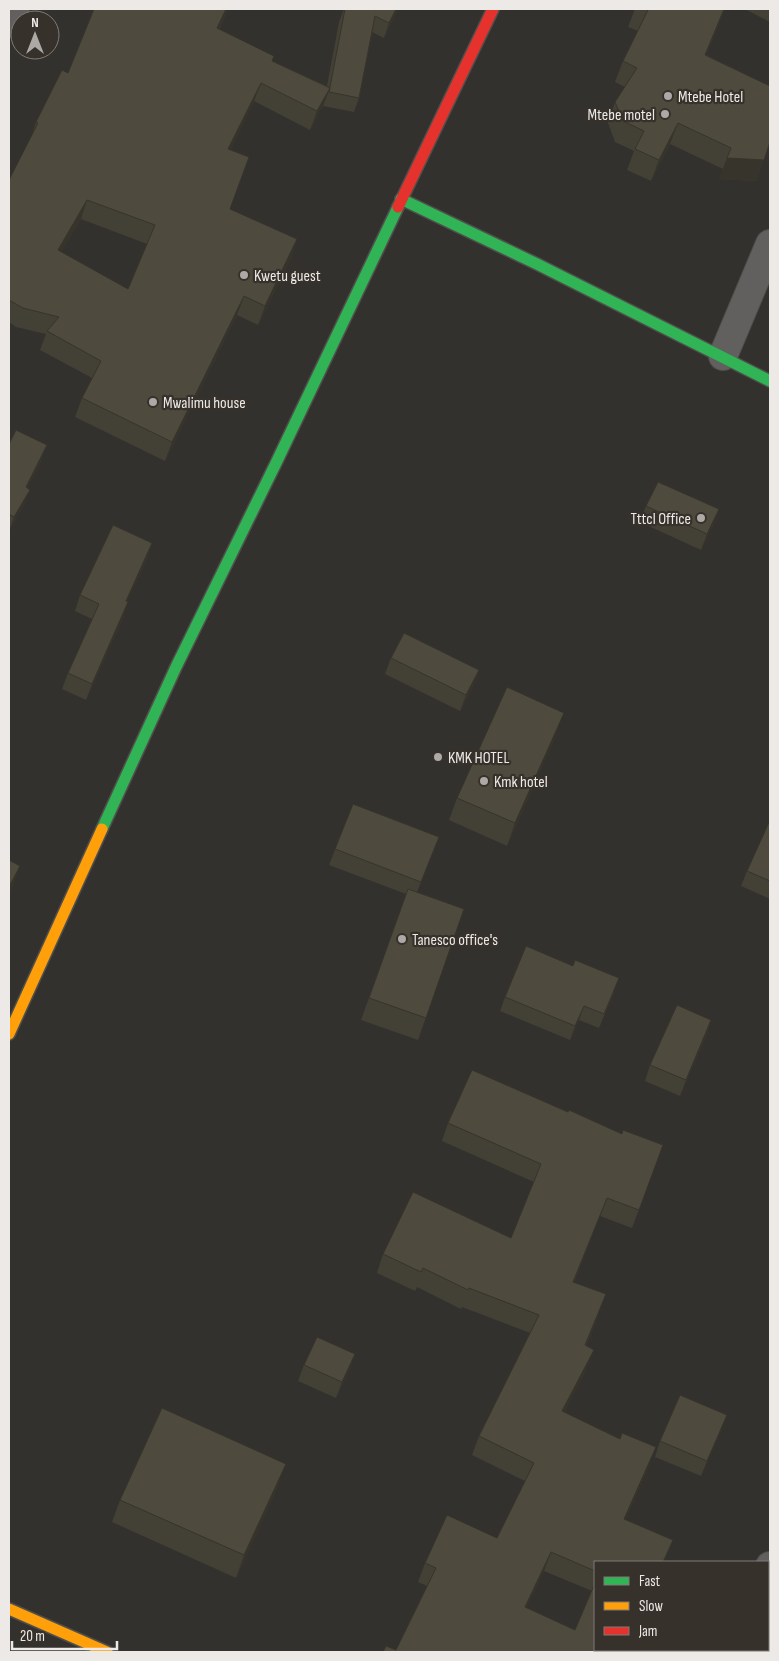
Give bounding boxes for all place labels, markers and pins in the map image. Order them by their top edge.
place label: Mtebe Hotel [678,88,743,107]
marker: Mtebe Hotel [662,90,674,102]
place label: Mtebe motel [588,106,655,125]
marker: Mtebe motel [659,108,671,120]
place label: Kwetu guest [254,267,321,286]
marker: Kwetu guest [238,269,250,281]
place label: Mwalimu house [163,394,246,413]
marker: Mwalimu house [147,396,159,408]
place label: Tttcl Office [630,510,691,529]
marker: Tttcl Office [695,512,707,524]
place label: KMK HOTEL [448,749,509,768]
marker: KMK HOTEL [432,751,444,763]
place label: Kmk hotel [494,773,548,792]
marker: Kmk hotel [478,775,490,787]
place label: Tanesco office's [412,931,498,950]
marker: Tanesco office's [396,933,408,945]

